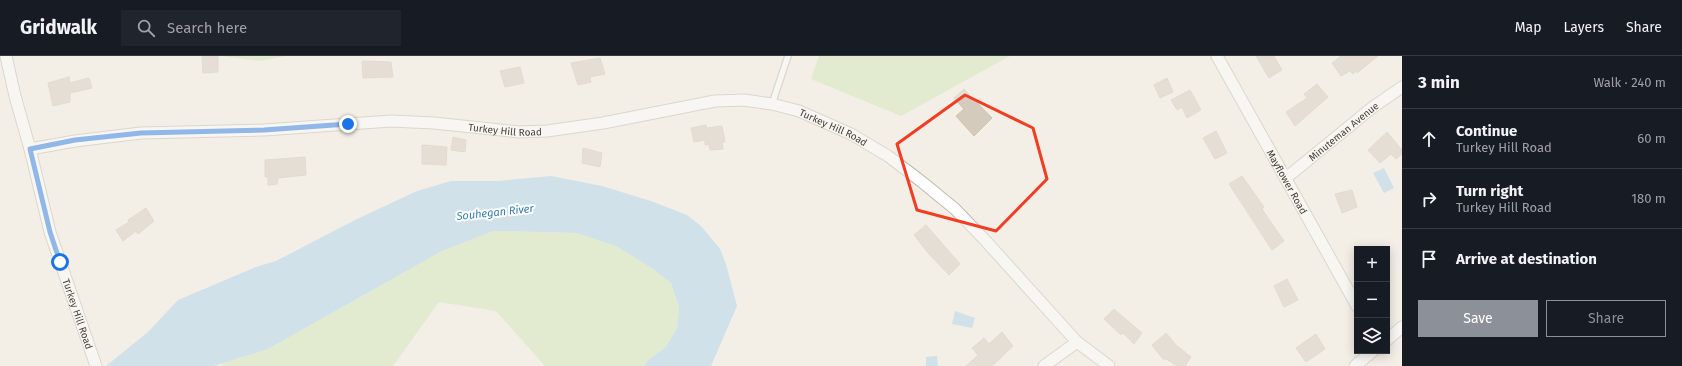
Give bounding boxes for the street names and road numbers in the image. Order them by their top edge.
street label: Minuteman Avenue [1306,100,1381,164]
street label: Turkey Hill Road [797,107,869,149]
street label: Turkey Hill Road [468,122,542,139]
street label: Mayflower Road [1264,148,1309,216]
street label: Turkey Hill Road [60,277,95,351]

